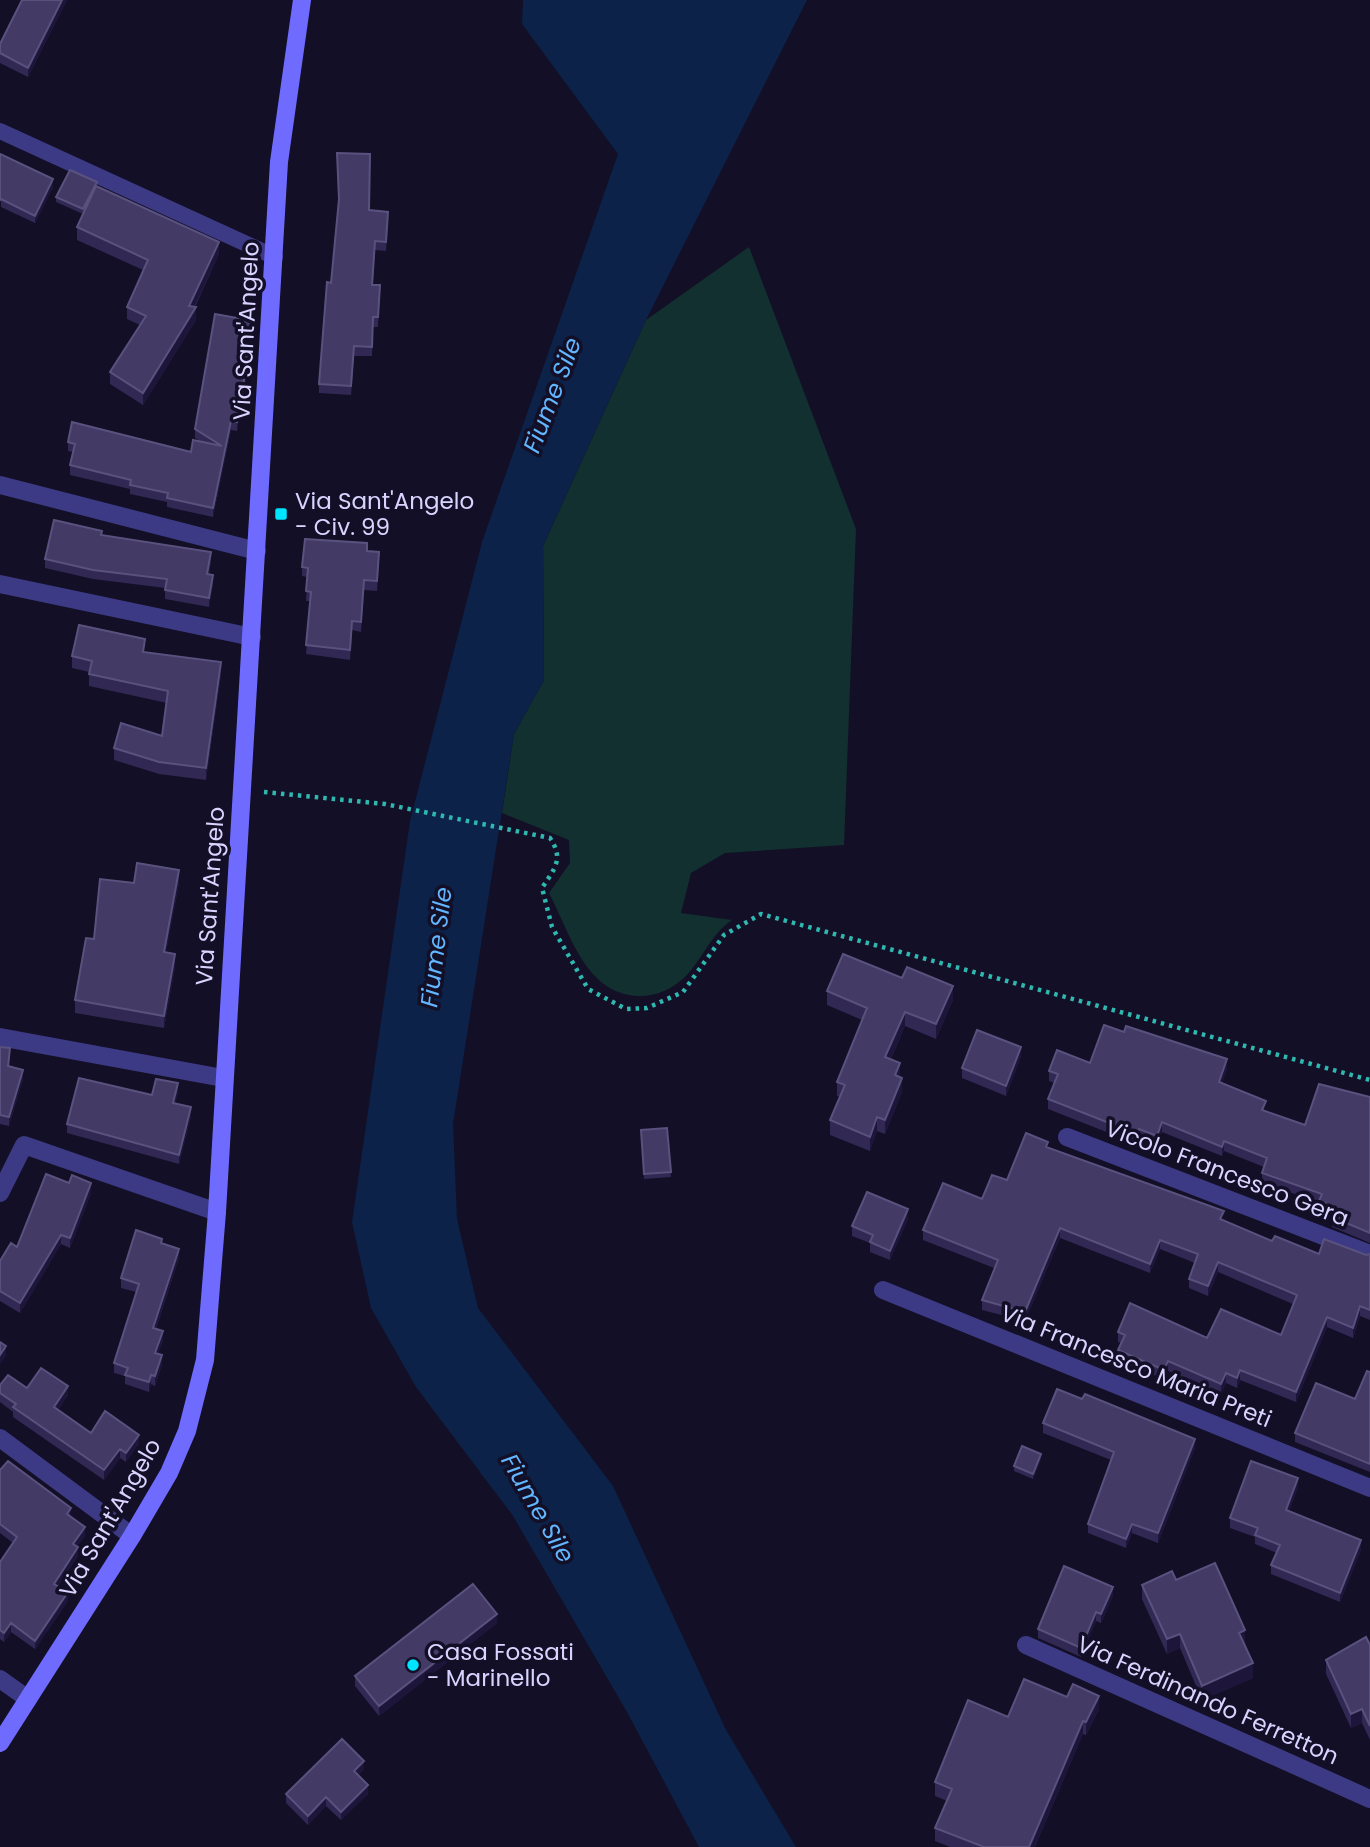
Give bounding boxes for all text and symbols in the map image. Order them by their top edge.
street label: Via Sant'Angelo [225,241,267,421]
water label: Fiume Sile [515,333,589,457]
place label: Via Sant'Angelo - Civ. 99 [295,485,474,543]
marker: Via Sant'Angelo - Civ. 99 [273,506,289,522]
street label: Via Sant'Angelo [188,806,232,986]
water label: Fiume Sile [412,885,460,1009]
street label: Vicolo Francesco Gera [1101,1112,1353,1234]
street label: Via Francesco Maria Preti [996,1297,1276,1435]
street label: Via Sant'Angelo [51,1432,169,1604]
water label: Fiume Sile [494,1447,583,1569]
street label: Via Ferdinando Ferretton [1072,1628,1344,1772]
place label: Casa Fossati - Marinello [427,1636,574,1694]
marker: Casa Fossati - Marinello [405,1657,421,1673]

